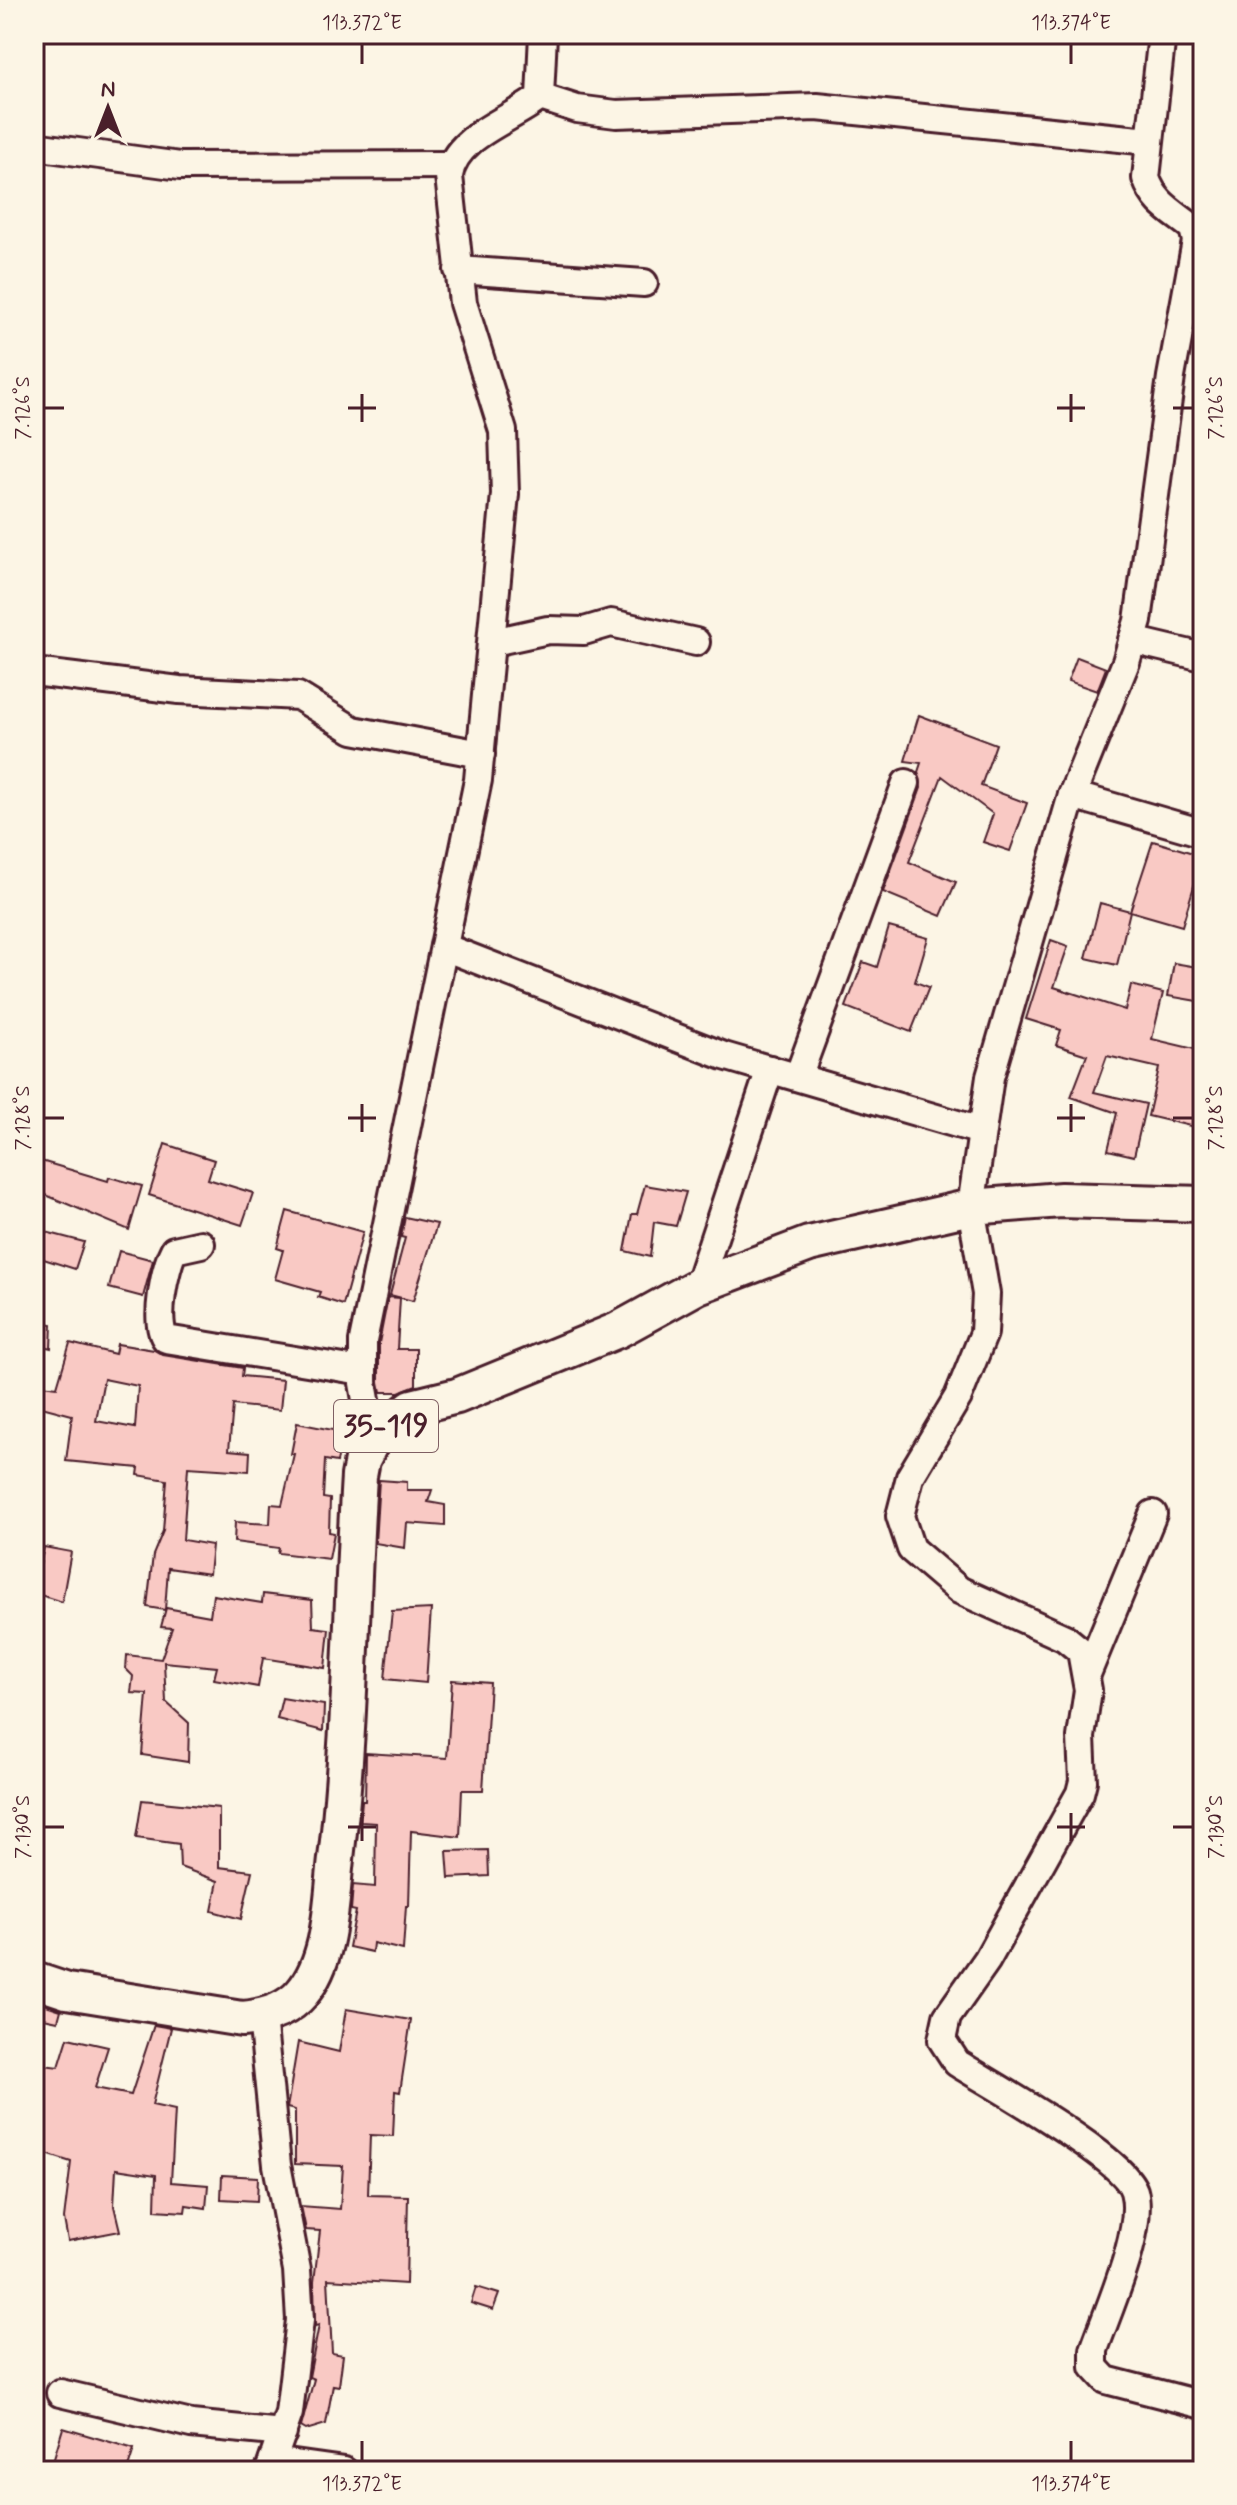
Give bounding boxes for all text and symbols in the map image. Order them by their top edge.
text: 113.372°E [322,10,402,37]
text: 113.374°E [1031,10,1111,37]
north arrow [68,68,148,148]
text: N [101,76,115,104]
text: 7.126°S [10,376,37,440]
text: 7.126°S [1203,376,1230,440]
text: 7.128°S [10,1086,37,1150]
text: 7.128°S [1203,1086,1230,1150]
road number: 35-119 [334,1400,438,1452]
text: 7.130°S [10,1795,37,1859]
text: 7.130°S [1203,1795,1230,1859]
text: 113.372°E [322,2471,402,2498]
text: 113.374°E [1031,2471,1111,2498]

